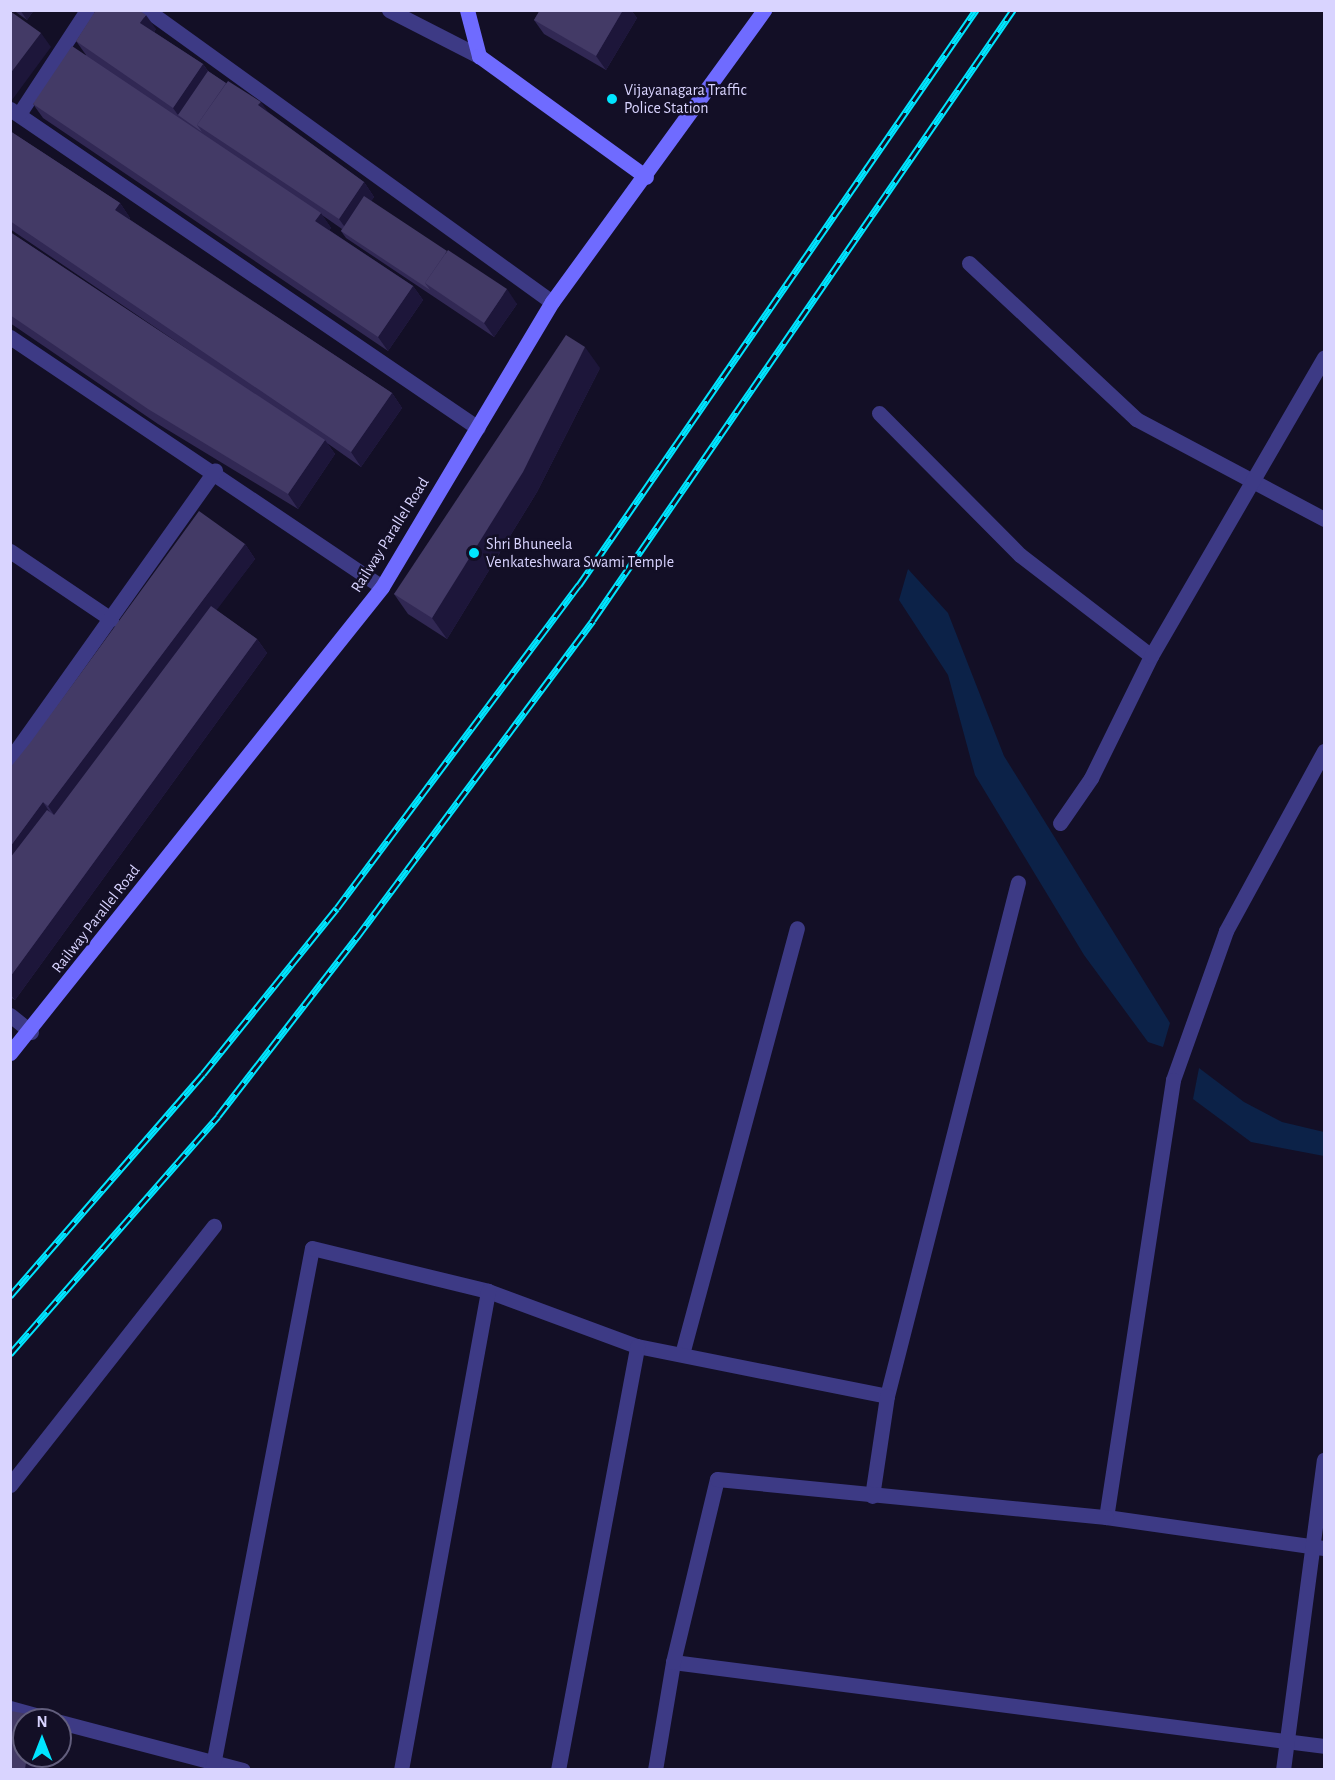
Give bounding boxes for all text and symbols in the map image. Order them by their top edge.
place label: Vijayanagara Traffic Police Station [624,80,747,118]
marker: Vijayanagara Traffic Police Station [605,92,619,106]
street label: Railway Parallel Road [347,474,433,596]
place label: Shri Bhuneela Venkateshwara Swami Temple [486,534,674,572]
marker: Shri Bhuneela Venkateshwara Swami Temple [467,546,481,560]
street label: Railway Parallel Road [48,861,144,977]
north arrow [12,1708,72,1768]
text: N [36,1714,48,1730]

